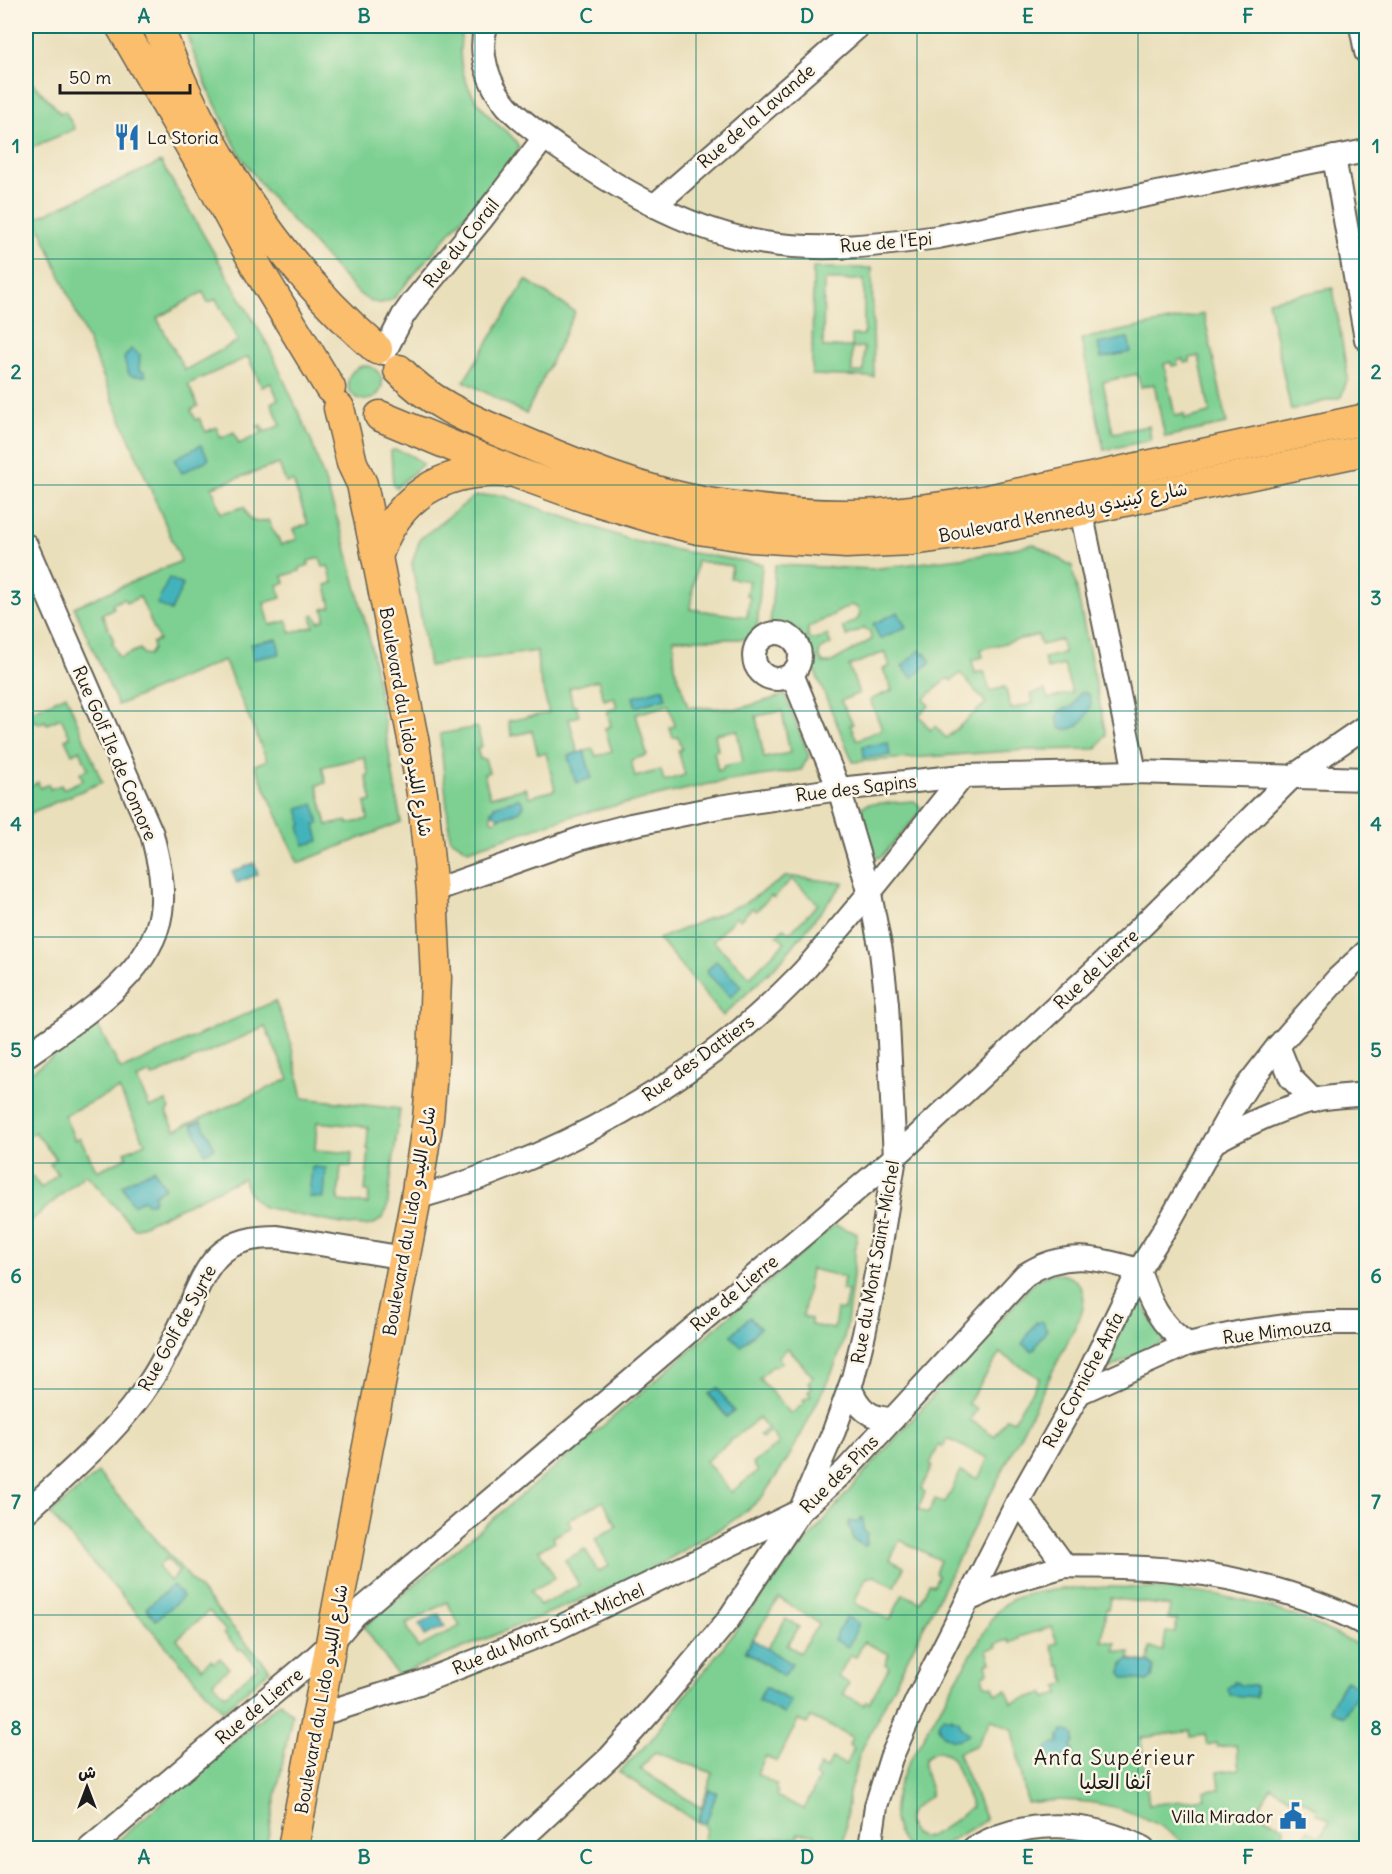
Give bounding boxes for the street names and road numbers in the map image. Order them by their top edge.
street label: Rue de la Lavande [692,59,820,173]
street label: Rue du Corail [418,194,504,292]
street label: Rue de l'Epi [839,227,933,257]
street label: Boulevard Kennedy شارع كينيدي [937,477,1190,549]
street label: Boulevard du Lido شارع الليدو [373,605,438,839]
street label: Rue Golf Ile de Comore [68,662,162,844]
street label: Rue des Sapins [794,769,918,807]
street label: Rue de Lierre [1049,924,1143,1014]
street label: Rue des Dattiers [637,1010,759,1106]
street label: Boulevard du Lido شارع الليدو [377,1104,442,1338]
street label: Rue du Mont Saint-Michel [846,1159,904,1365]
street label: Rue de Lierre [685,1250,783,1336]
street label: Rue Golf de Syrte [133,1261,221,1395]
street label: Rue Corniche Anfa [1037,1308,1129,1452]
street label: Rue Mimouza [1221,1313,1333,1349]
street label: Rue des Pins [795,1430,883,1518]
street label: Rue du Mont Saint-Michel [449,1578,647,1680]
street label: Boulevard du Lido شارع الليدو [289,1582,354,1816]
street label: Rue de Lierre [210,1663,308,1749]

